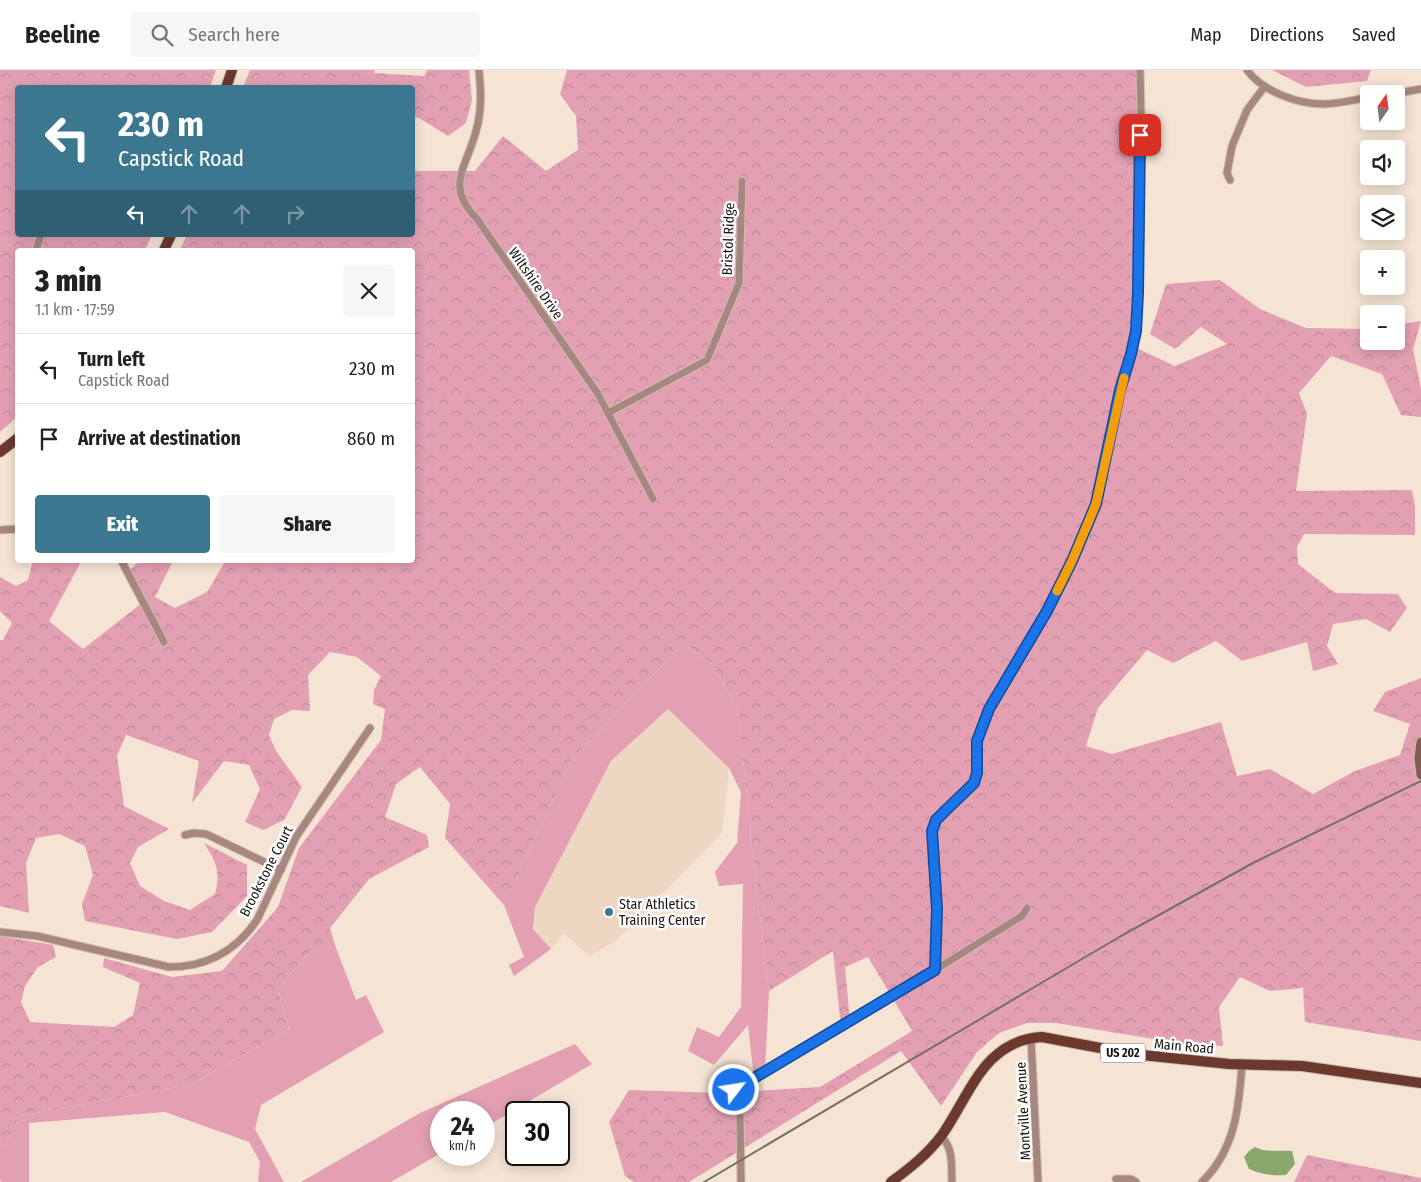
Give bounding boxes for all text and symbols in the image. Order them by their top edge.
search box [130,12,480,57]
text: Beeline [25,21,100,49]
icon: search [148,21,176,49]
text: Search here [188,23,280,46]
text: Map [1190,24,1222,46]
text: Directions [1250,24,1324,46]
text: Saved [1352,24,1396,46]
north arrow [1360,85,1405,130]
map controls [1360,85,1405,350]
text: 230 m [118,103,204,145]
icon: left [35,105,100,170]
pin [1119,114,1161,156]
icon: arrive [1126,121,1154,149]
button: sound [1360,140,1405,185]
text: Capstick Road [118,145,244,172]
button: layers [1360,195,1405,240]
icon: left [122,200,150,228]
icon: ahead [175,200,203,228]
icon: ahead [228,200,256,228]
icon: right [281,200,309,228]
street label: Bristol Ridge [719,202,738,276]
street label: Wiltshire Drive [505,244,567,322]
button: + [1360,250,1405,295]
text: 3 min [35,263,102,299]
button: close [343,265,395,317]
text: 1.1 km · 17:59 [35,300,115,319]
button: − [1360,305,1405,350]
text: Turn left [78,348,145,371]
icon: left [35,355,63,383]
text: 230 m [349,357,395,380]
text: Capstick Road [78,371,170,390]
icon: arrive [35,425,63,453]
text: Arrive at destination [78,427,241,450]
text: 860 m [347,427,395,450]
button: Exit [35,495,210,553]
button: Share [220,495,395,553]
street label: Brookstone Court [236,823,297,919]
place label: Star Athletics Training Center [619,896,705,929]
marker: Star Athletics Training Center [603,906,615,918]
street label: Main Road [1153,1035,1215,1058]
road number: US 202 [1100,1044,1146,1062]
street label: Montville Avenue [1012,1061,1035,1161]
position arrow [707,1063,759,1115]
speed limit sign: 30 [505,1101,570,1166]
text: 24 [451,1112,474,1142]
text: km/h [449,1139,476,1153]

